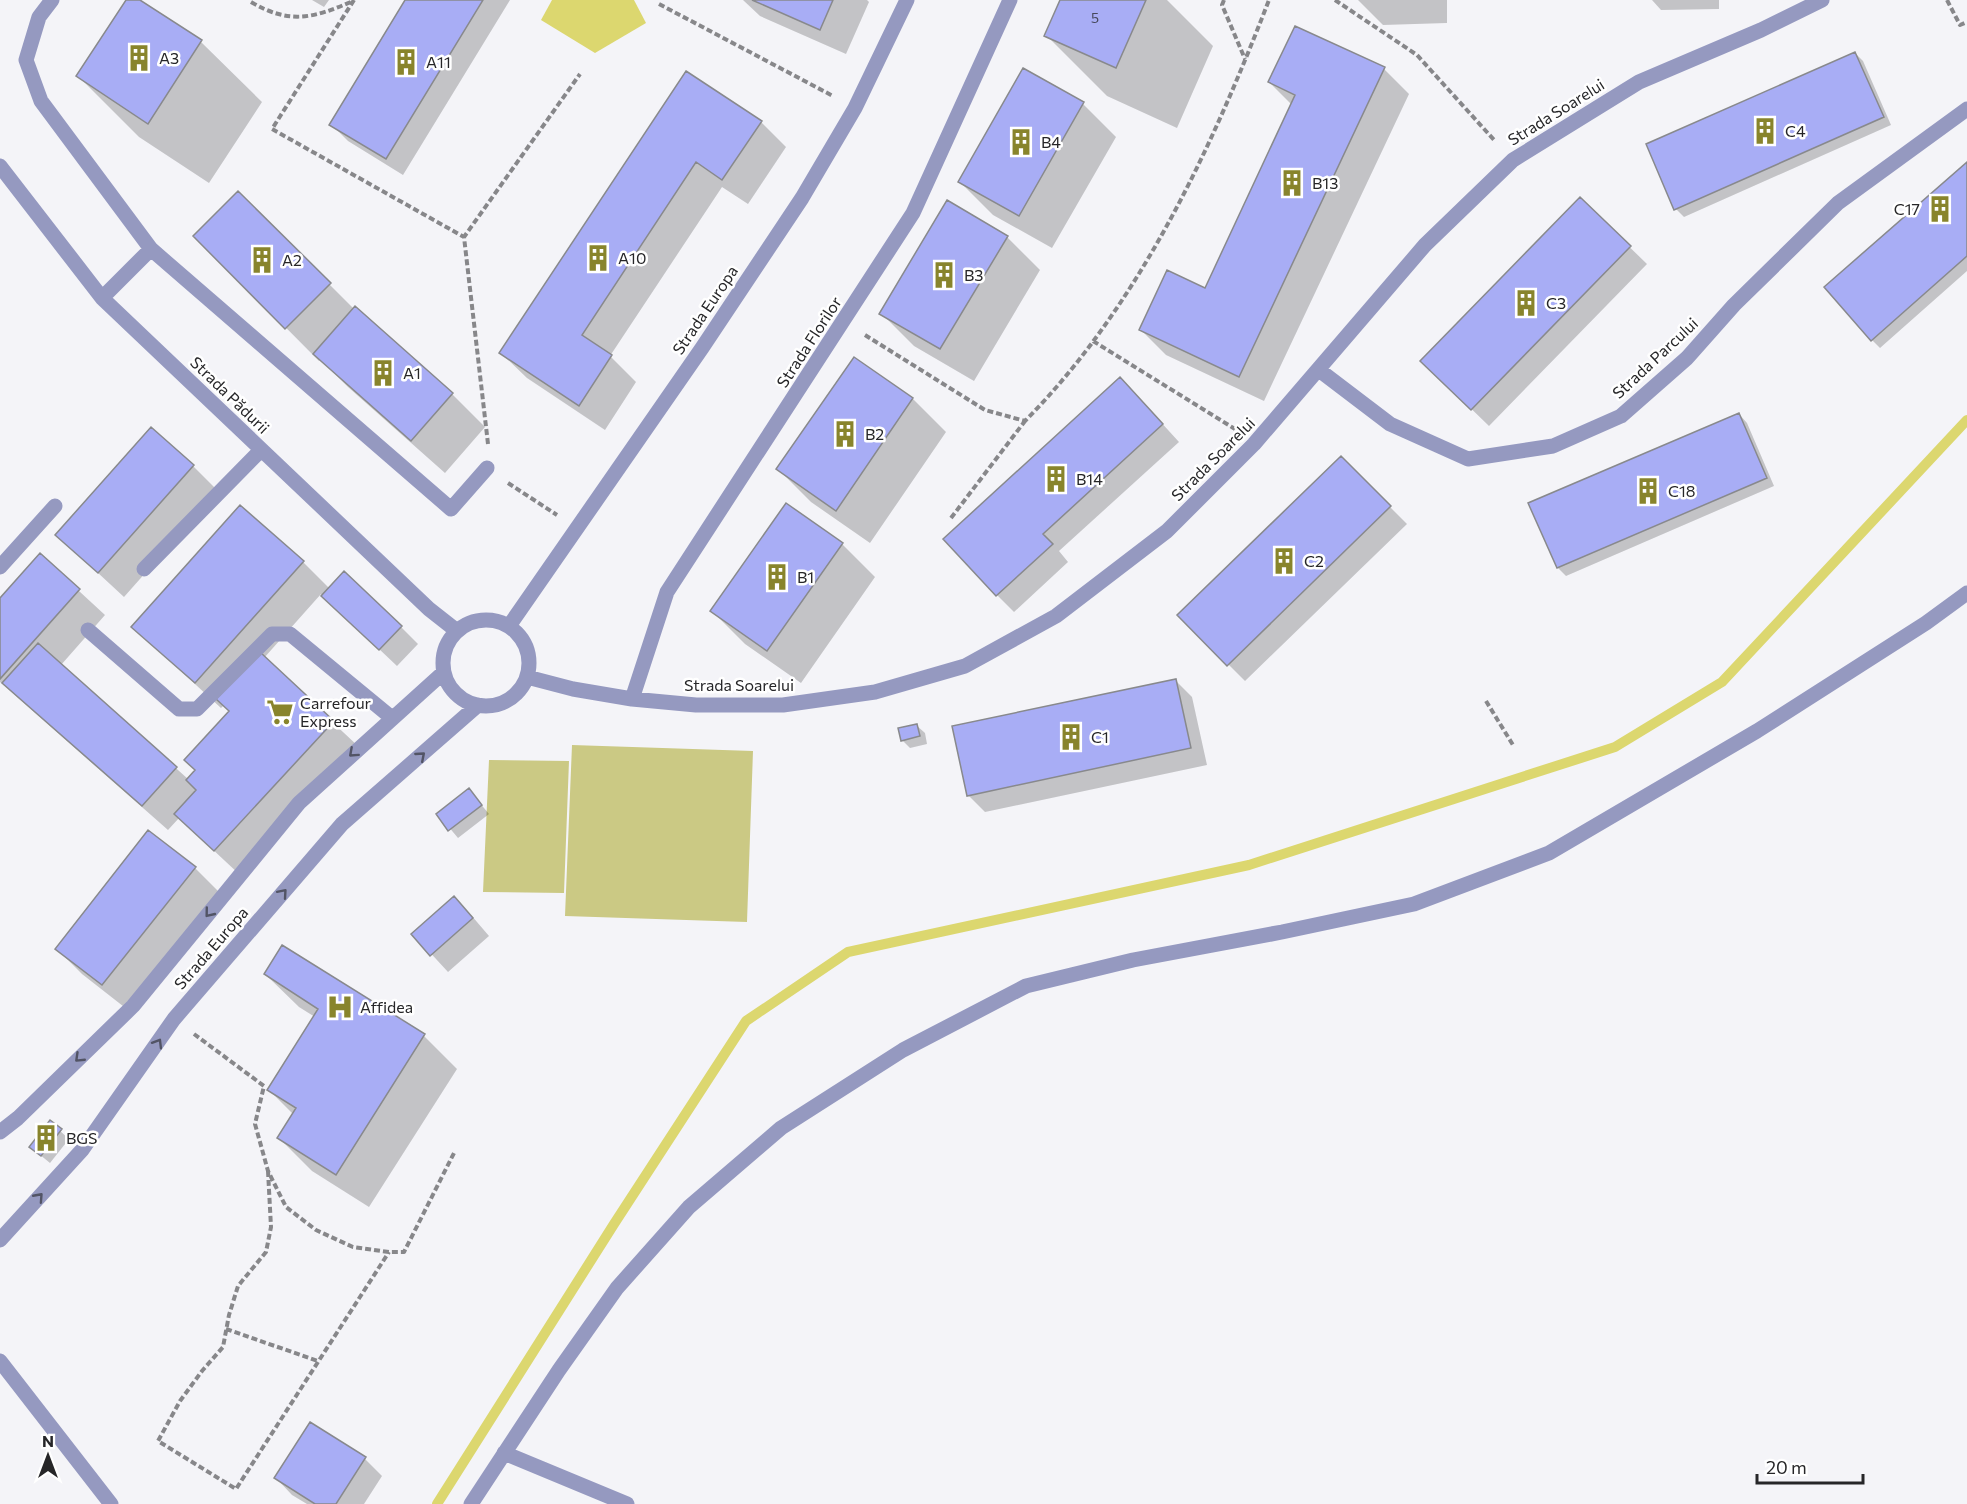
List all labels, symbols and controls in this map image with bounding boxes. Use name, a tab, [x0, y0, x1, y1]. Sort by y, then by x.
house number: 5	[1091, 9, 1099, 26]
building icon: A3	[124, 43, 154, 73]
building icon: A11	[391, 47, 421, 77]
place label: A3	[159, 48, 179, 67]
place label: A11	[426, 52, 451, 71]
street label: Strada Soarelui	[1504, 74, 1607, 149]
building icon: C4	[1750, 116, 1780, 146]
place label: C4	[1785, 121, 1806, 140]
building icon: B4	[1006, 127, 1036, 157]
place label: B4	[1041, 132, 1061, 151]
building icon: B13	[1277, 168, 1307, 198]
place label: B13	[1312, 173, 1338, 192]
building icon: C17	[1925, 194, 1955, 224]
place label: C17	[1894, 199, 1920, 218]
building icon: A10	[583, 243, 613, 273]
building icon: A2	[247, 245, 277, 275]
place label: A10	[618, 248, 646, 267]
place label: A2	[282, 250, 302, 269]
building icon: B3	[929, 260, 959, 290]
street label: Strada Europa	[668, 262, 741, 358]
place label: B3	[964, 265, 983, 284]
building icon: C3	[1511, 288, 1541, 318]
street label: Strada Florilor	[772, 292, 845, 391]
place label: C3	[1546, 293, 1566, 312]
street label: Strada Parcului	[1608, 313, 1701, 402]
street label: Strada Pădurii	[187, 352, 274, 437]
building icon: A1	[368, 358, 398, 388]
place label: A1	[403, 363, 421, 382]
street label: Strada Soarelui	[1167, 413, 1258, 504]
building icon: B2	[830, 419, 860, 449]
place label: B2	[865, 424, 884, 443]
building icon: B14	[1041, 464, 1071, 494]
place label: B14	[1076, 469, 1103, 488]
building icon: C18	[1633, 476, 1663, 506]
place label: C18	[1668, 481, 1696, 500]
building icon: C2	[1269, 546, 1299, 576]
place label: C2	[1304, 551, 1324, 570]
building icon: B1	[762, 562, 792, 592]
place label: B1	[797, 567, 814, 586]
street label: Strada Soarelui	[684, 675, 794, 694]
place label: Carrefour Express	[300, 693, 372, 730]
supermarket icon: Carrefour Express	[265, 697, 295, 727]
building icon: C1	[1056, 722, 1086, 752]
place label: C1	[1091, 727, 1109, 746]
one-way arrow	[350, 746, 360, 757]
one-way arrow	[414, 752, 425, 763]
one-way arrow	[275, 889, 286, 900]
street label: Strada Europa	[170, 903, 252, 993]
one-way arrow	[205, 906, 216, 917]
hospital icon: Affidea	[325, 992, 355, 1022]
place label: Affidea	[360, 997, 413, 1016]
one-way arrow	[151, 1038, 162, 1049]
one-way arrow	[76, 1051, 87, 1062]
building icon: BGS	[31, 1123, 61, 1153]
place label: BGS	[66, 1128, 97, 1147]
one-way arrow	[32, 1193, 43, 1204]
north arrow	[18, 1426, 78, 1486]
text: N	[42, 1431, 54, 1450]
scale bar	[1757, 1447, 1864, 1485]
text: 20 m	[1766, 1456, 1807, 1478]

